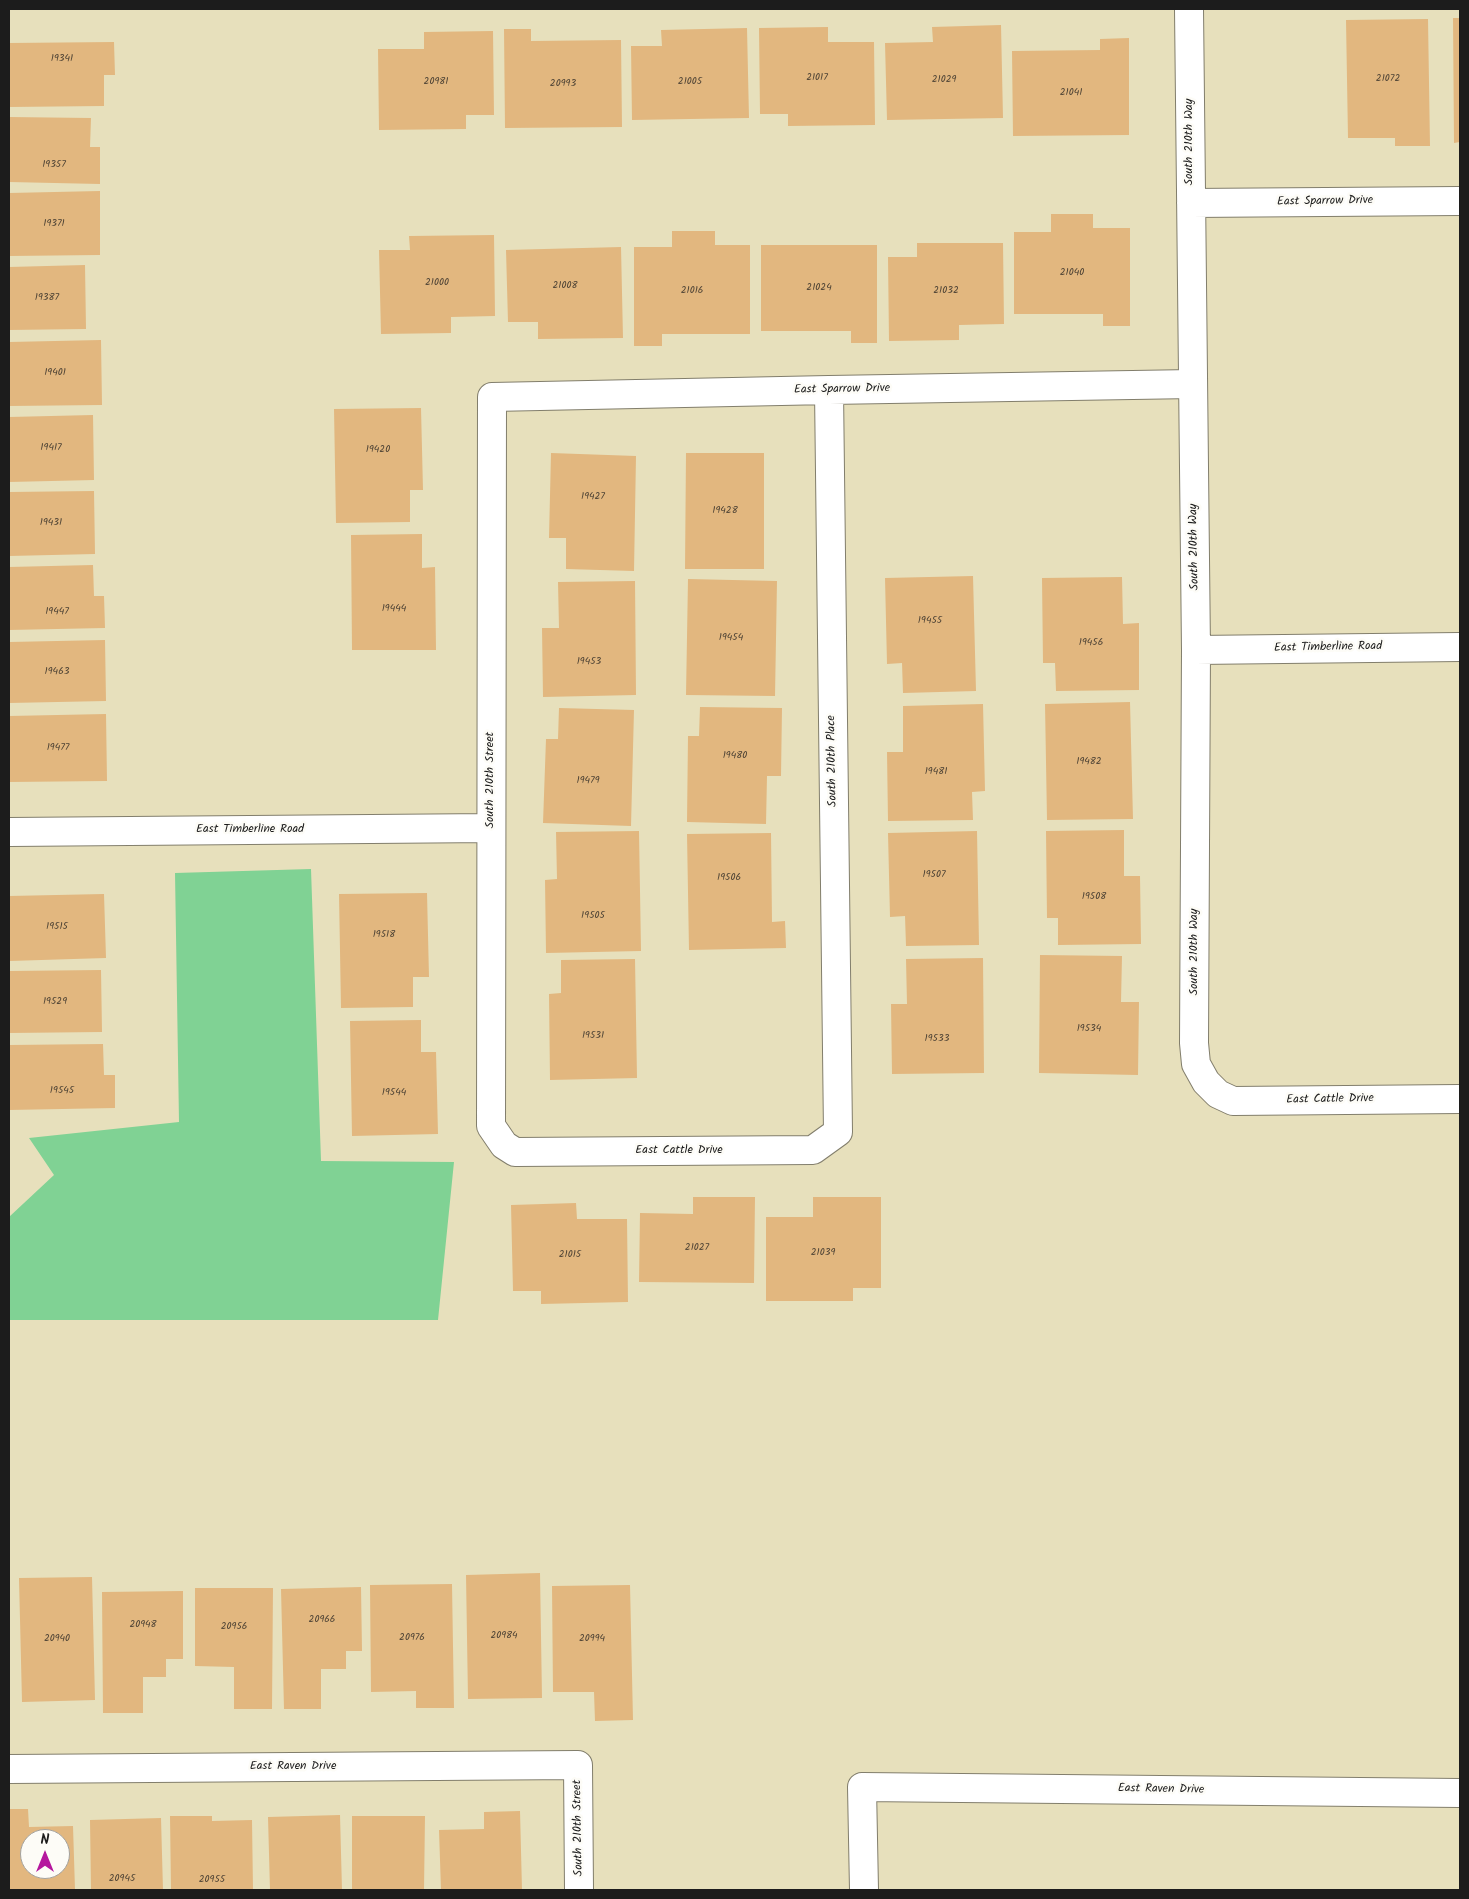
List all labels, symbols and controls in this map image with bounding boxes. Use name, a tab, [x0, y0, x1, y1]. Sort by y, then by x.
house number: 19341	[51, 53, 73, 65]
house number: 21017	[806, 72, 828, 84]
house number: 21072	[1376, 73, 1400, 85]
house number: 21029	[932, 74, 956, 86]
house number: 20981	[424, 76, 448, 88]
house number: 21005	[678, 76, 702, 88]
house number: 20993	[550, 78, 576, 90]
house number: 21041	[1060, 87, 1082, 99]
street label: South 210th Way	[1183, 99, 1197, 185]
house number: 19357	[42, 159, 66, 171]
street label: East Sparrow Drive	[1277, 194, 1373, 210]
house number: 19371	[43, 218, 65, 230]
house number: 21040	[1060, 267, 1084, 279]
house number: 21000	[425, 277, 449, 289]
house number: 21008	[553, 280, 577, 292]
house number: 21024	[806, 282, 832, 294]
house number: 21016	[681, 285, 703, 297]
house number: 21032	[933, 285, 959, 297]
house number: 19387	[35, 292, 59, 304]
house number: 19401	[44, 367, 66, 379]
street label: East Sparrow Drive	[794, 382, 890, 398]
house number: 19417	[40, 442, 62, 454]
house number: 19420	[366, 444, 390, 456]
house number: 19427	[581, 491, 605, 503]
street label: South 210th Way	[1187, 504, 1203, 590]
house number: 19428	[712, 505, 738, 517]
house number: 19431	[40, 517, 62, 529]
house number: 19444	[382, 603, 406, 615]
house number: 19447	[45, 606, 69, 618]
house number: 19455	[918, 615, 942, 627]
house number: 19454	[719, 632, 743, 644]
house number: 19456	[1079, 637, 1103, 649]
street label: East Timberline Road	[1274, 640, 1382, 656]
house number: 19453	[577, 656, 601, 668]
house number: 19463	[45, 666, 69, 678]
street label: South 210th Place	[825, 715, 841, 807]
street label: South 210th Street	[484, 732, 498, 828]
house number: 19477	[47, 742, 69, 754]
house number: 19480	[723, 750, 747, 762]
house number: 19482	[1076, 756, 1102, 768]
house number: 19481	[925, 766, 947, 778]
house number: 19479	[576, 775, 600, 787]
street label: East Timberline Road	[196, 823, 304, 837]
house number: 19507	[923, 869, 945, 881]
house number: 19506	[717, 872, 741, 884]
house number: 19508	[1082, 891, 1106, 903]
street label: South 210th Way	[1188, 909, 1202, 995]
house number: 19505	[581, 910, 605, 922]
house number: 19515	[46, 921, 68, 933]
house number: 19518	[373, 929, 395, 941]
house number: 19529	[43, 996, 67, 1008]
house number: 19534	[1077, 1023, 1101, 1035]
house number: 19531	[582, 1030, 604, 1042]
house number: 19533	[925, 1033, 949, 1045]
house number: 19545	[50, 1085, 74, 1097]
house number: 19544	[382, 1087, 406, 1099]
street label: East Cattle Drive	[1286, 1092, 1374, 1108]
street label: East Cattle Drive	[635, 1144, 723, 1158]
house number: 21027	[685, 1242, 709, 1254]
house number: 21039	[811, 1247, 835, 1259]
house number: 21015	[559, 1249, 581, 1261]
house number: 20966	[309, 1614, 335, 1626]
house number: 20948	[129, 1619, 157, 1631]
house number: 20956	[221, 1621, 247, 1633]
house number: 20984	[490, 1630, 518, 1642]
house number: 20976	[399, 1632, 425, 1644]
house number: 20940	[44, 1633, 70, 1645]
house number: 20994	[579, 1633, 605, 1645]
street label: East Raven Drive	[250, 1760, 336, 1774]
street label: South 210th Street	[571, 1780, 587, 1876]
street label: East Raven Drive	[1118, 1782, 1204, 1798]
north arrow	[20, 1829, 70, 1879]
text: N	[41, 1829, 49, 1851]
house number: 20945	[109, 1873, 135, 1885]
house number: 20955	[199, 1874, 225, 1886]

